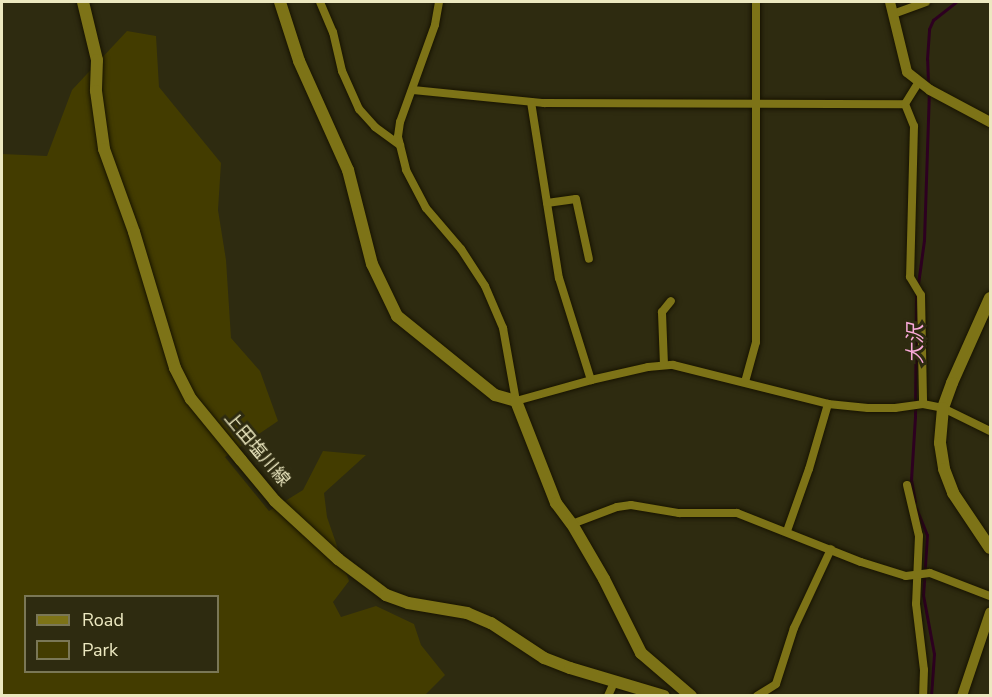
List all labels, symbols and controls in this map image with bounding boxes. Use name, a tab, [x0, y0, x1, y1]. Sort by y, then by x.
water label: 大沢	[903, 324, 927, 364]
street label: 上田塩川線	[220, 408, 294, 490]
legend	[24, 595, 219, 673]
text: Road	[82, 608, 124, 632]
text: Park	[82, 638, 118, 662]

